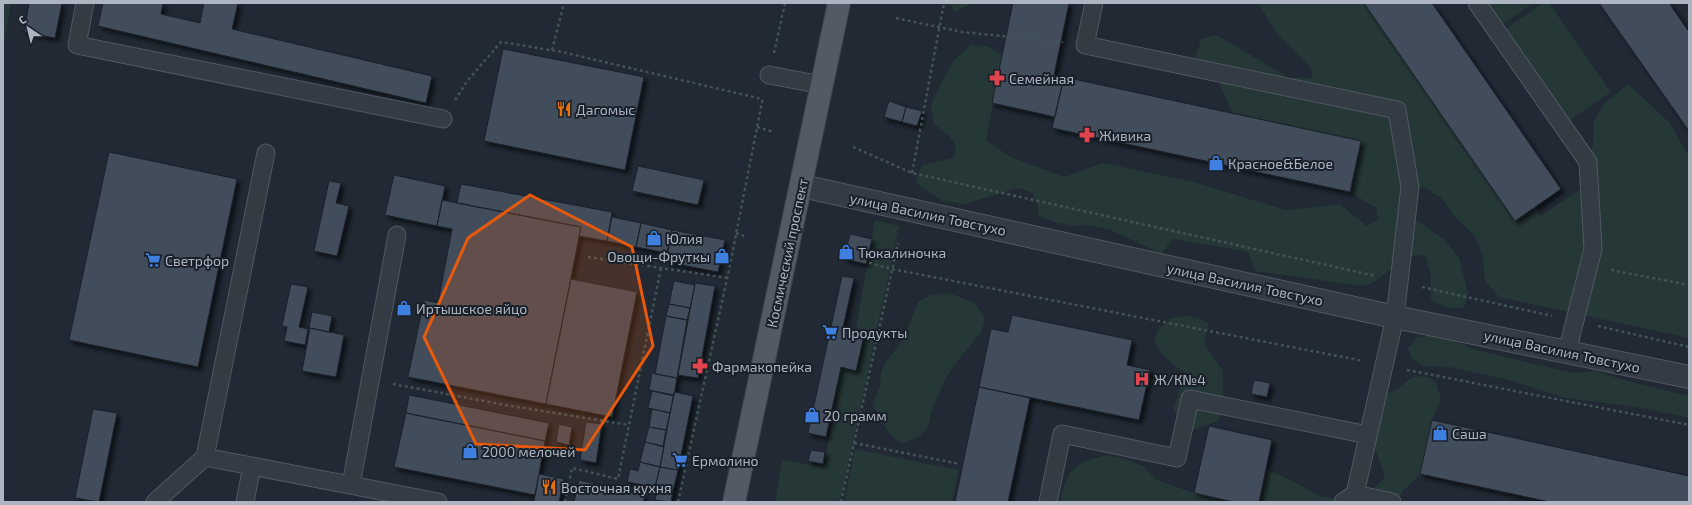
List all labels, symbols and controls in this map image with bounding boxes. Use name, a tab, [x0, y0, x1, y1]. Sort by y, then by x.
north arrow	[8, 8, 48, 48]
text: С	[16, 12, 29, 27]
pharmacy icon: Семейная	[988, 69, 1006, 87]
place label: Семейная	[1009, 70, 1074, 87]
restaurant icon: Дагомыс	[555, 100, 573, 118]
place label: Дагомыс	[576, 101, 635, 118]
pharmacy icon: Живика	[1078, 126, 1096, 144]
place label: Живика	[1099, 127, 1151, 144]
shop icon: Красное&Белое	[1207, 154, 1225, 172]
place label: Красное&Белое	[1228, 155, 1333, 172]
street label: Космический проспект	[763, 177, 811, 329]
street label: улица Василия Товстухо	[848, 189, 1008, 239]
shop icon: Юлия	[645, 229, 663, 247]
place label: Юлия	[666, 230, 703, 247]
shop icon: Тюкалиночка	[837, 243, 855, 261]
place label: Тюкалиночка	[858, 244, 946, 261]
shop icon: Овощи-Фруткы	[713, 247, 731, 265]
place label: Овощи-Фруткы	[607, 248, 710, 265]
supermarket icon: Светрфор	[144, 251, 162, 269]
place label: Светрфор	[165, 252, 229, 269]
street label: улица Василия Товстухо	[1165, 259, 1325, 309]
shop icon: Иртышское яйцо	[395, 299, 413, 317]
place label: Иртышское яйцо	[416, 300, 527, 317]
supermarket icon: Продукты	[821, 323, 839, 341]
place label: Продукты	[842, 324, 907, 341]
street label: улица Василия Товстухо	[1482, 326, 1642, 376]
pharmacy icon: Фармакопейка	[691, 357, 709, 375]
place label: Фармакопейка	[712, 358, 812, 375]
hospital icon: Ж/К№4	[1133, 370, 1151, 388]
place label: Ж/К№4	[1154, 371, 1206, 388]
shop icon: 20 грамм	[803, 406, 821, 424]
place label: 20 грамм	[824, 407, 887, 424]
shop icon: Саша	[1431, 424, 1449, 442]
place label: Саша	[1452, 425, 1487, 442]
shop icon: 2000 мелочей	[461, 442, 479, 460]
place label: 2000 мелочей	[482, 443, 575, 460]
supermarket icon: Ермолино	[671, 451, 689, 469]
place label: Ермолино	[692, 452, 759, 469]
restaurant icon: Восточная кухня	[540, 478, 558, 496]
place label: Восточная кухня	[561, 479, 672, 496]

